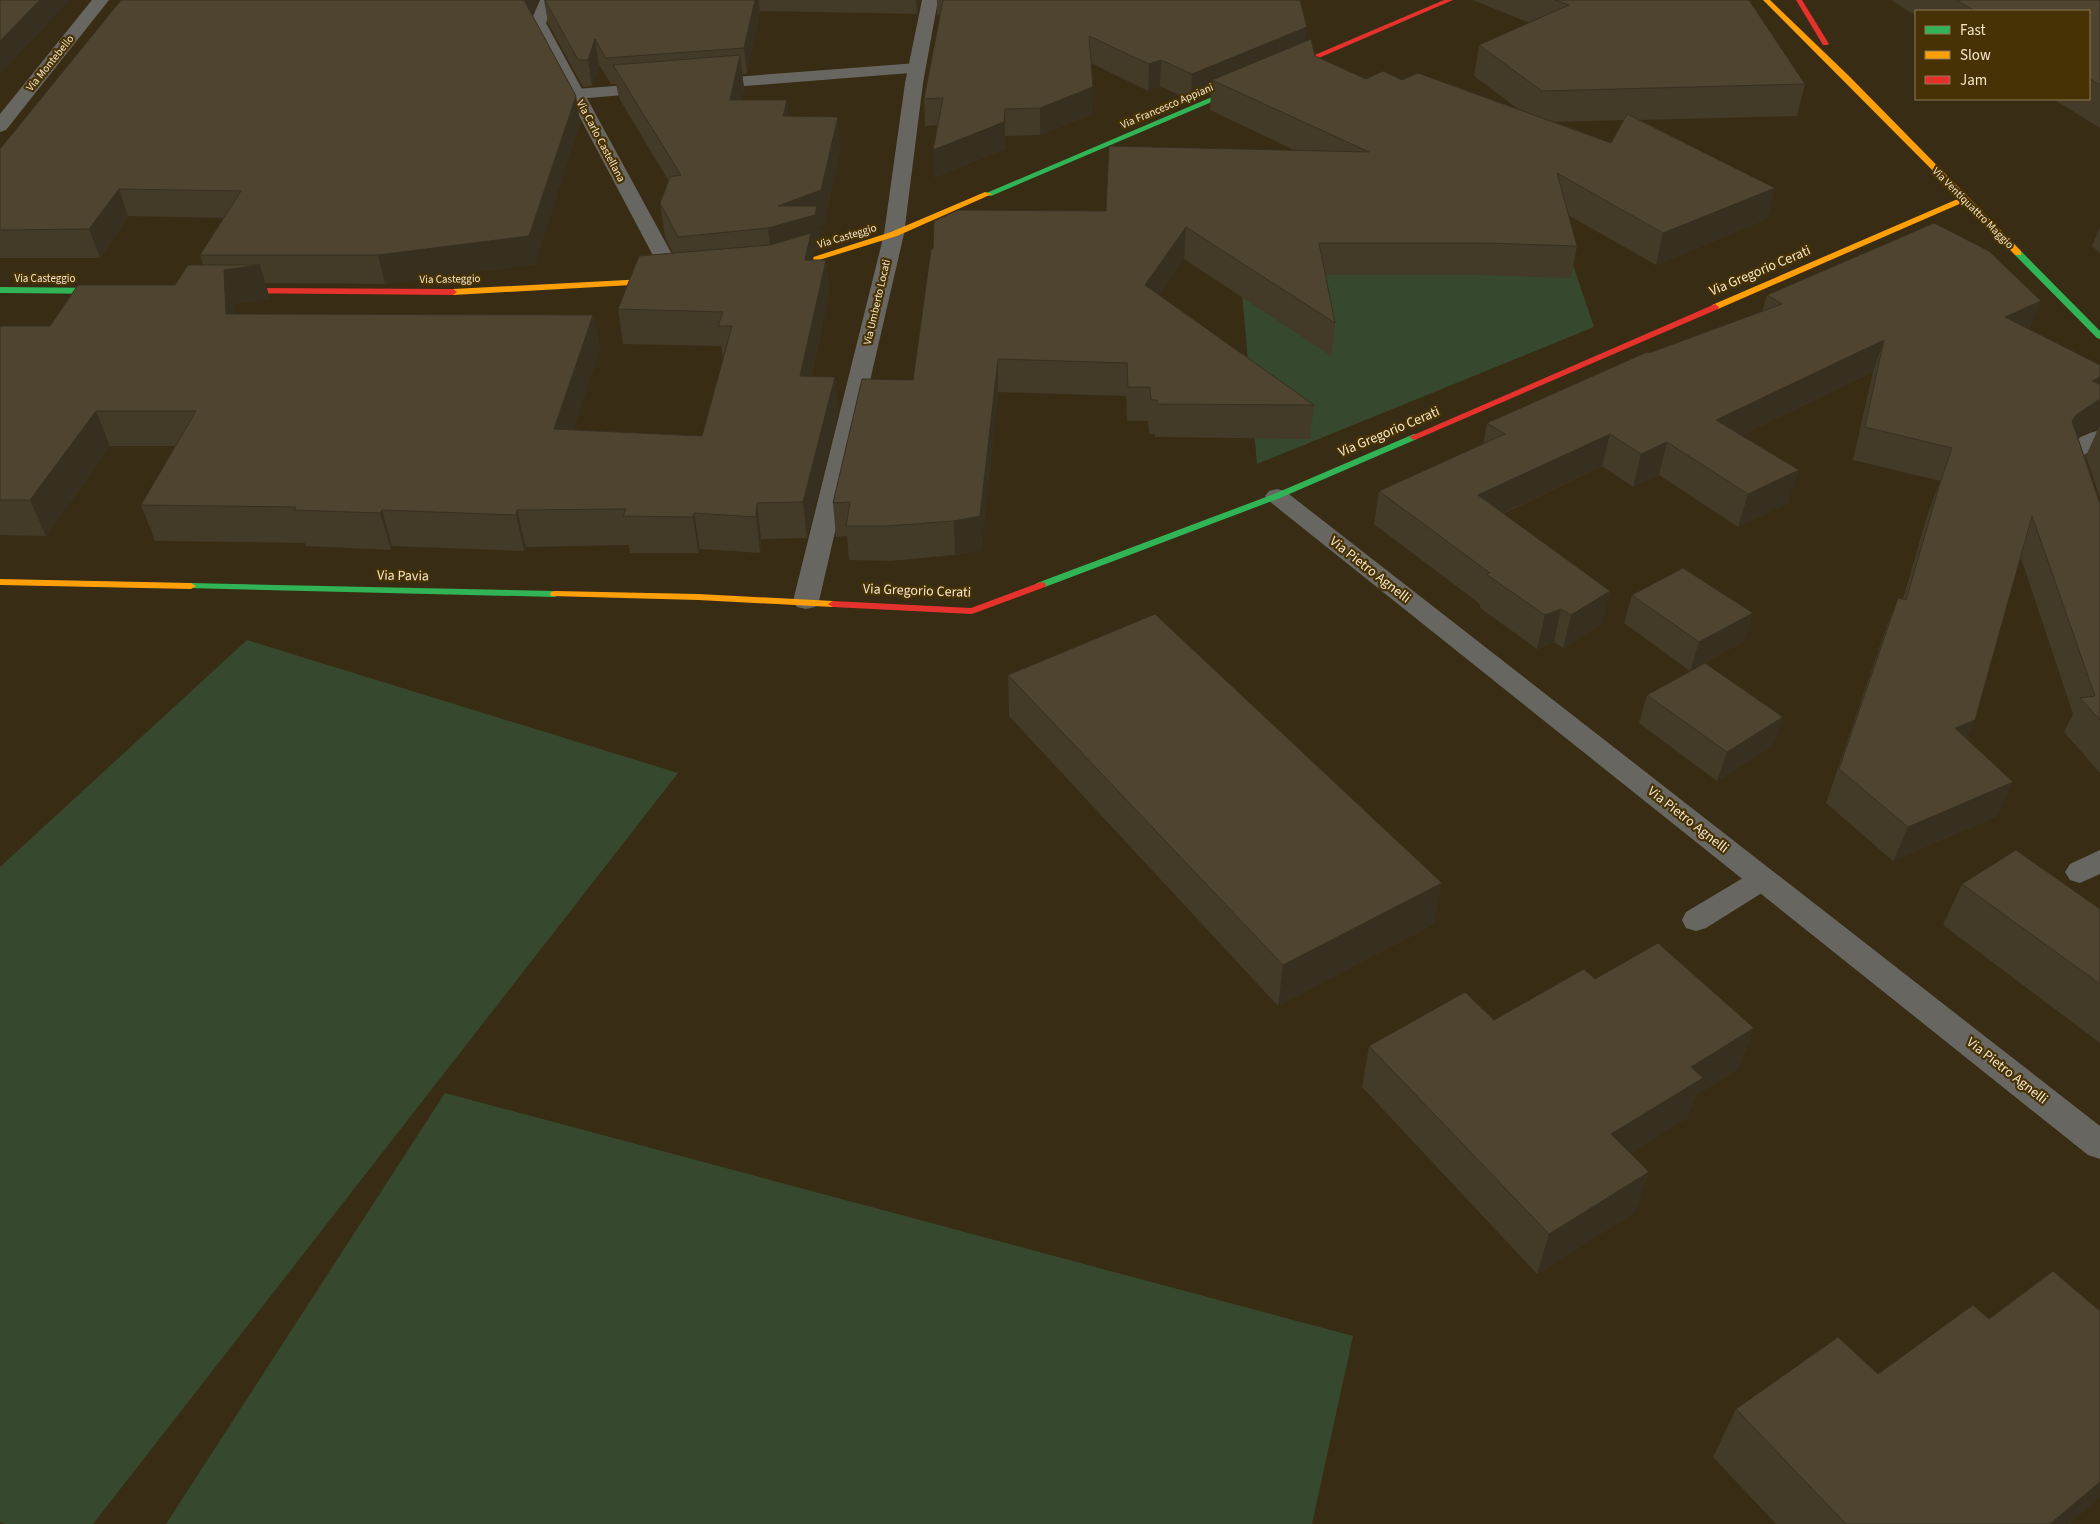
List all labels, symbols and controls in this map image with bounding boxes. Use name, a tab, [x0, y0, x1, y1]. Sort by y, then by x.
legend	[1915, 10, 2090, 100]
text: Fast	[1960, 20, 1986, 41]
street label: Via Montebello	[23, 32, 77, 94]
text: Slow	[1960, 45, 1991, 66]
text: Jam	[1960, 70, 1987, 91]
street label: Via Francesco Appiani	[1118, 80, 1216, 132]
street label: Via Carlo Castellana	[573, 97, 629, 185]
street label: Via Ventiquattro Maggio	[1929, 164, 2017, 252]
street label: Via Casteggio	[816, 220, 878, 252]
street label: Via Gregorio Cerati	[1706, 241, 1814, 301]
street label: Via Umberto Locati	[860, 258, 894, 346]
street label: Via Casteggio	[15, 271, 76, 286]
street label: Via Casteggio	[419, 271, 481, 287]
street label: Via Gregorio Cerati	[1335, 402, 1443, 462]
street label: Via Pietro Agnelli	[1325, 532, 1415, 608]
street label: Via Pavia	[377, 566, 429, 586]
street label: Via Gregorio Cerati	[863, 579, 971, 603]
street label: Via Pietro Agnelli	[1643, 782, 1733, 858]
street label: Via Pietro Agnelli	[1962, 1033, 2052, 1109]

